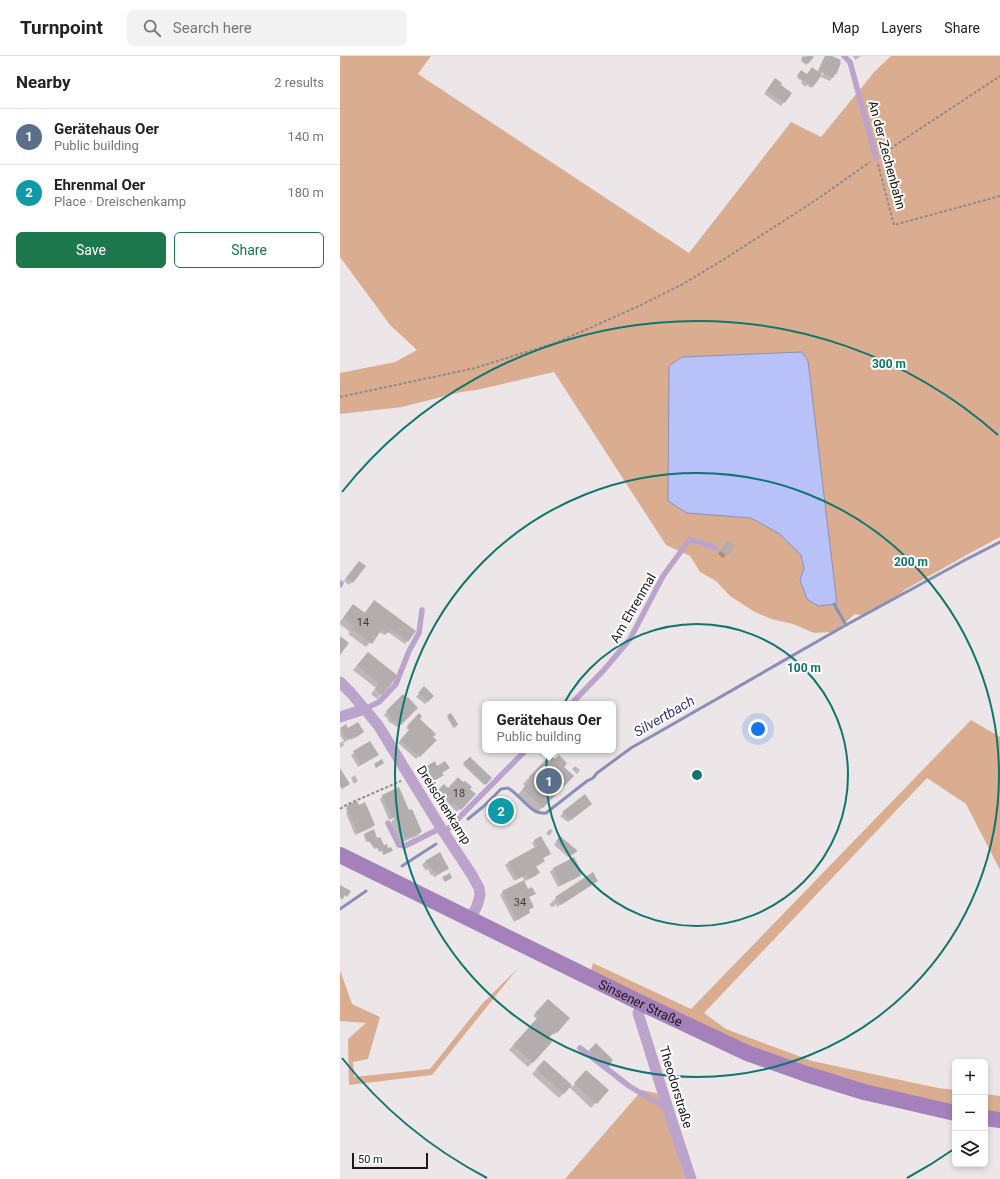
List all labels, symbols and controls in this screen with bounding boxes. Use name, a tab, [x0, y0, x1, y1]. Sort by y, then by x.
search box	[127, 10, 407, 46]
text: Turnpoint	[20, 16, 103, 39]
icon: search	[141, 17, 163, 39]
text: Search here	[173, 19, 252, 37]
text: Map	[832, 20, 859, 36]
text: Layers	[881, 20, 922, 36]
text: Share	[944, 20, 980, 36]
text: Nearby	[16, 72, 71, 92]
text: 2 results	[274, 75, 324, 90]
street label: An der Zechenbahn	[865, 99, 909, 211]
text: Gerätehaus Oer	[54, 120, 159, 138]
text: 1	[25, 129, 33, 144]
text: 140 m	[287, 129, 324, 144]
text: Public building	[54, 138, 139, 153]
text: Ehrenmal Oer	[54, 176, 145, 194]
text: 2	[25, 185, 33, 200]
text: 180 m	[287, 185, 324, 200]
text: Place · Dreischenkamp	[54, 194, 186, 209]
button: Save	[16, 232, 166, 268]
button: Share	[174, 232, 324, 268]
text: 300 m	[872, 357, 906, 371]
text: 200 m	[894, 555, 928, 569]
street label: Am Ehrenmal	[607, 571, 659, 645]
house number: 14	[357, 616, 369, 629]
text: 100 m	[787, 661, 821, 675]
water label: Silvertbach	[631, 692, 697, 740]
popup	[482, 701, 616, 753]
text: Gerätehaus Oer	[497, 711, 601, 729]
your location	[748, 719, 768, 739]
text: Public building	[497, 729, 581, 744]
street label: Dreischenkamp	[414, 763, 474, 847]
pin: 1	[536, 766, 562, 796]
centre of rings	[690, 768, 704, 782]
house number: 18	[453, 787, 465, 800]
pin: 2	[488, 796, 514, 826]
house number: 34	[514, 896, 526, 909]
street label: Sinsener Straße	[596, 976, 685, 1029]
street label: Theodorstraße	[656, 1044, 696, 1130]
map controls	[952, 1059, 988, 1167]
button: +	[952, 1059, 988, 1095]
button: −	[952, 1095, 988, 1131]
button: layers	[952, 1131, 988, 1167]
scale bar	[352, 1151, 428, 1170]
text: 50 m	[358, 1153, 383, 1166]

